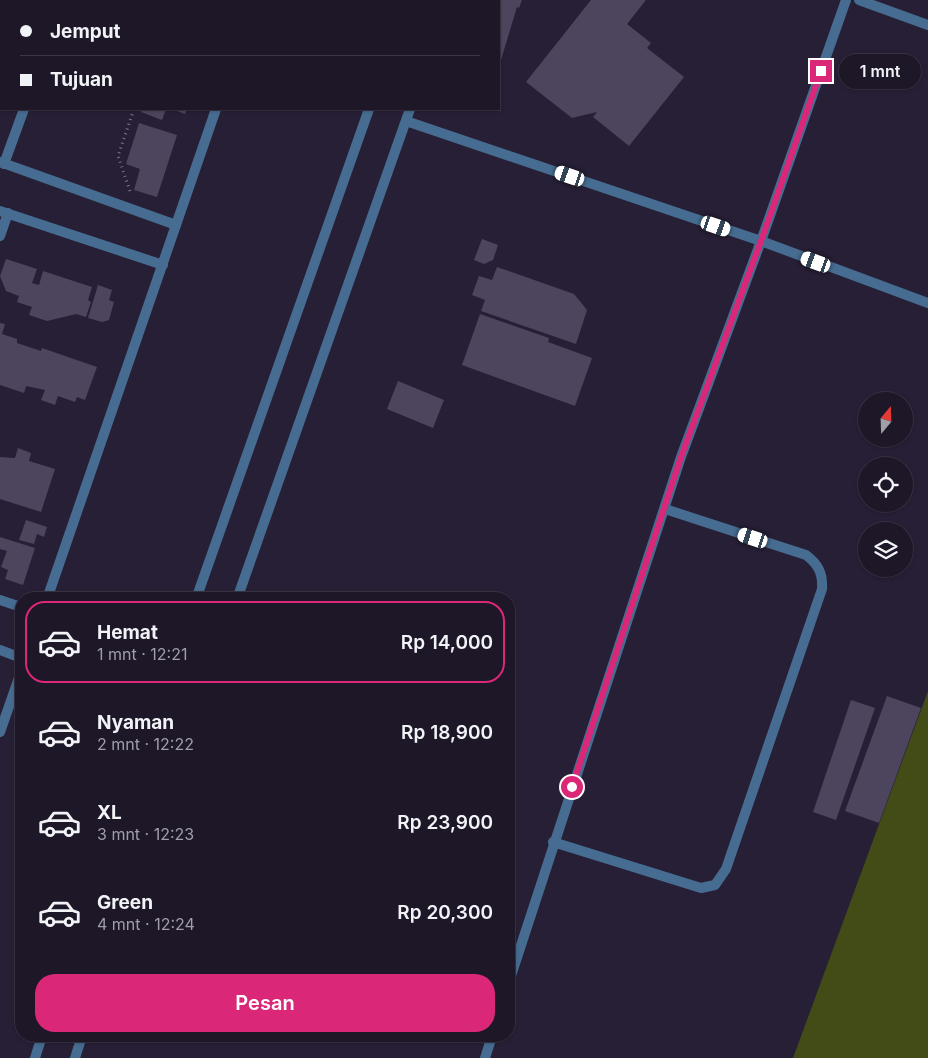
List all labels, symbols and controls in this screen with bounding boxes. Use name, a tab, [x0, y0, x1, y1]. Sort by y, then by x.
text: Jemput	[50, 20, 121, 43]
callout: 1 mnt	[838, 54, 921, 88]
route end	[810, 60, 832, 82]
text: 1 mnt	[860, 61, 900, 81]
text: Tujuan	[50, 68, 113, 91]
car	[553, 164, 586, 188]
car	[699, 214, 732, 238]
car	[799, 250, 832, 274]
north arrow	[858, 392, 912, 448]
map controls	[858, 392, 913, 577]
button: locate	[858, 457, 913, 512]
button: layers	[858, 522, 913, 577]
car	[736, 526, 769, 550]
icon: car	[37, 620, 82, 665]
text: Hemat	[97, 621, 158, 644]
text: Rp 14,000	[401, 631, 493, 654]
text: 1 mnt · 12:21	[97, 644, 187, 664]
icon: car	[37, 710, 82, 755]
text: Nyaman	[97, 711, 174, 734]
text: Rp 18,900	[401, 721, 493, 744]
text: 2 mnt · 12:22	[97, 734, 194, 754]
route start	[561, 776, 583, 798]
icon: car	[37, 800, 82, 845]
text: XL	[97, 801, 122, 824]
text: Rp 23,900	[397, 811, 493, 834]
text: 3 mnt · 12:23	[97, 824, 194, 844]
icon: car	[37, 890, 82, 935]
text: Green	[97, 891, 153, 914]
text: Rp 20,300	[397, 901, 493, 924]
text: 4 mnt · 12:24	[97, 914, 195, 934]
button: Pesan	[35, 974, 495, 1032]

